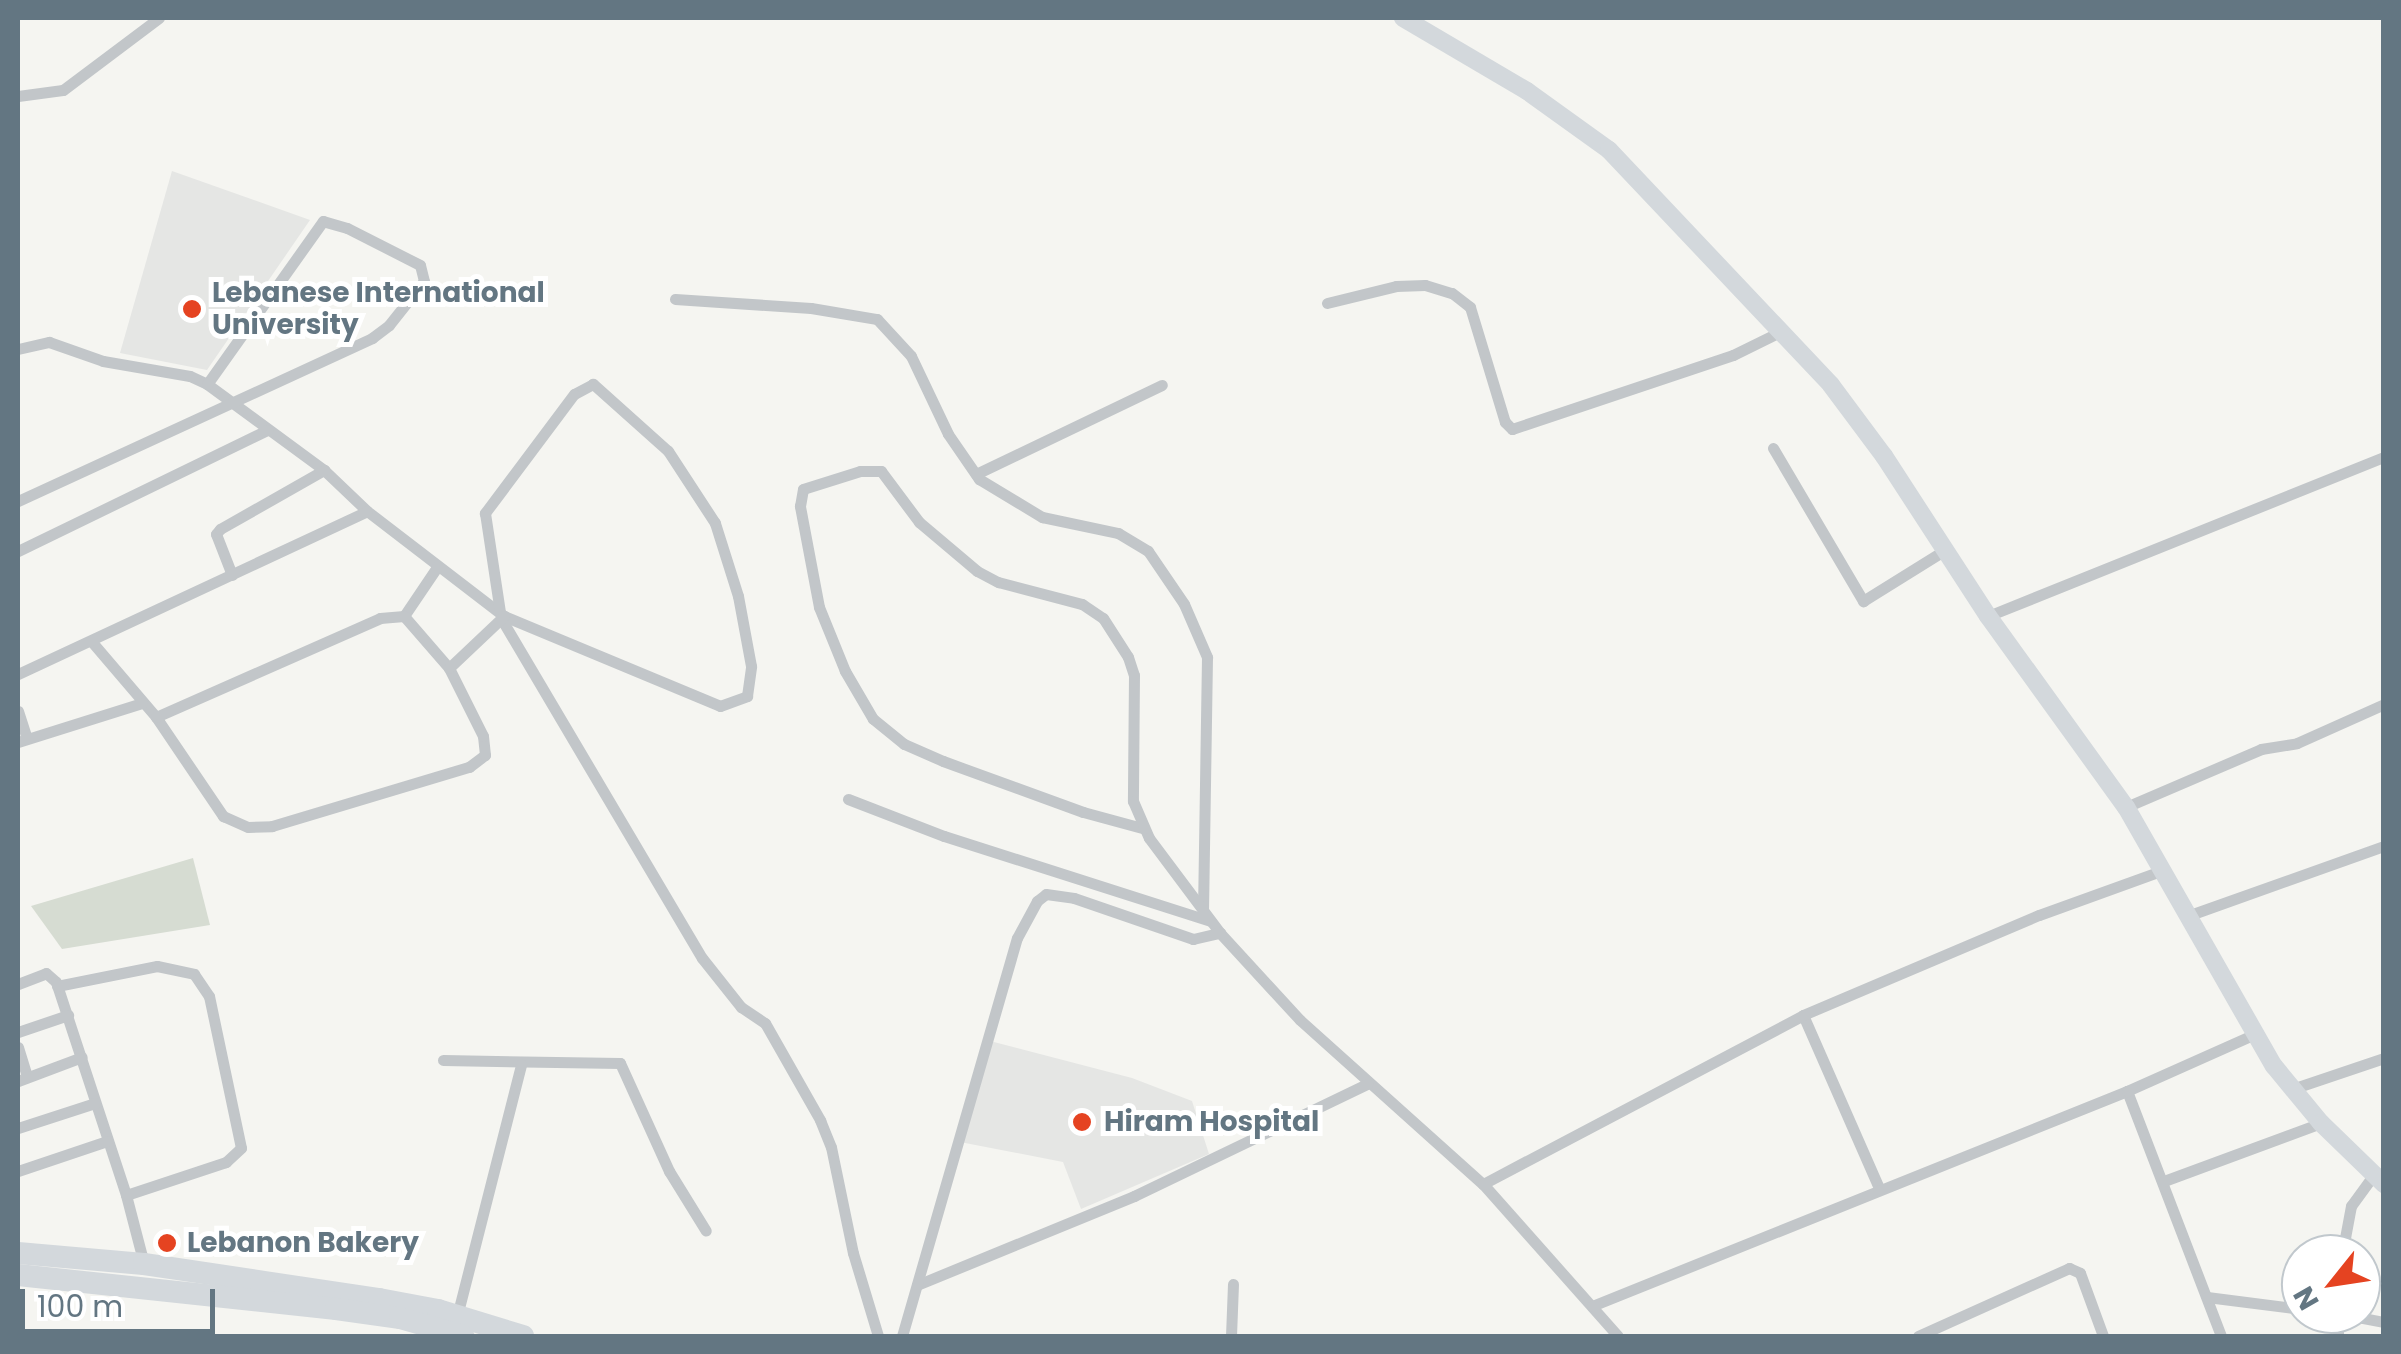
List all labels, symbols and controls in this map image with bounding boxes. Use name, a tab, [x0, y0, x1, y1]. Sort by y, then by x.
place label: Lebanese International University	[212, 276, 545, 342]
marker: Lebanese International University	[181, 298, 203, 320]
place label: Hiram Hospital	[1104, 1105, 1319, 1139]
marker: Hiram Hospital	[1069, 1109, 1095, 1135]
place label: Lebanon Bakery	[187, 1226, 419, 1260]
marker: Lebanon Bakery	[156, 1232, 178, 1254]
north arrow	[2281, 1234, 2381, 1334]
scale bar	[25, 1269, 220, 1331]
text: N	[2284, 1279, 2328, 1317]
text: 100 m	[37, 1285, 123, 1328]

